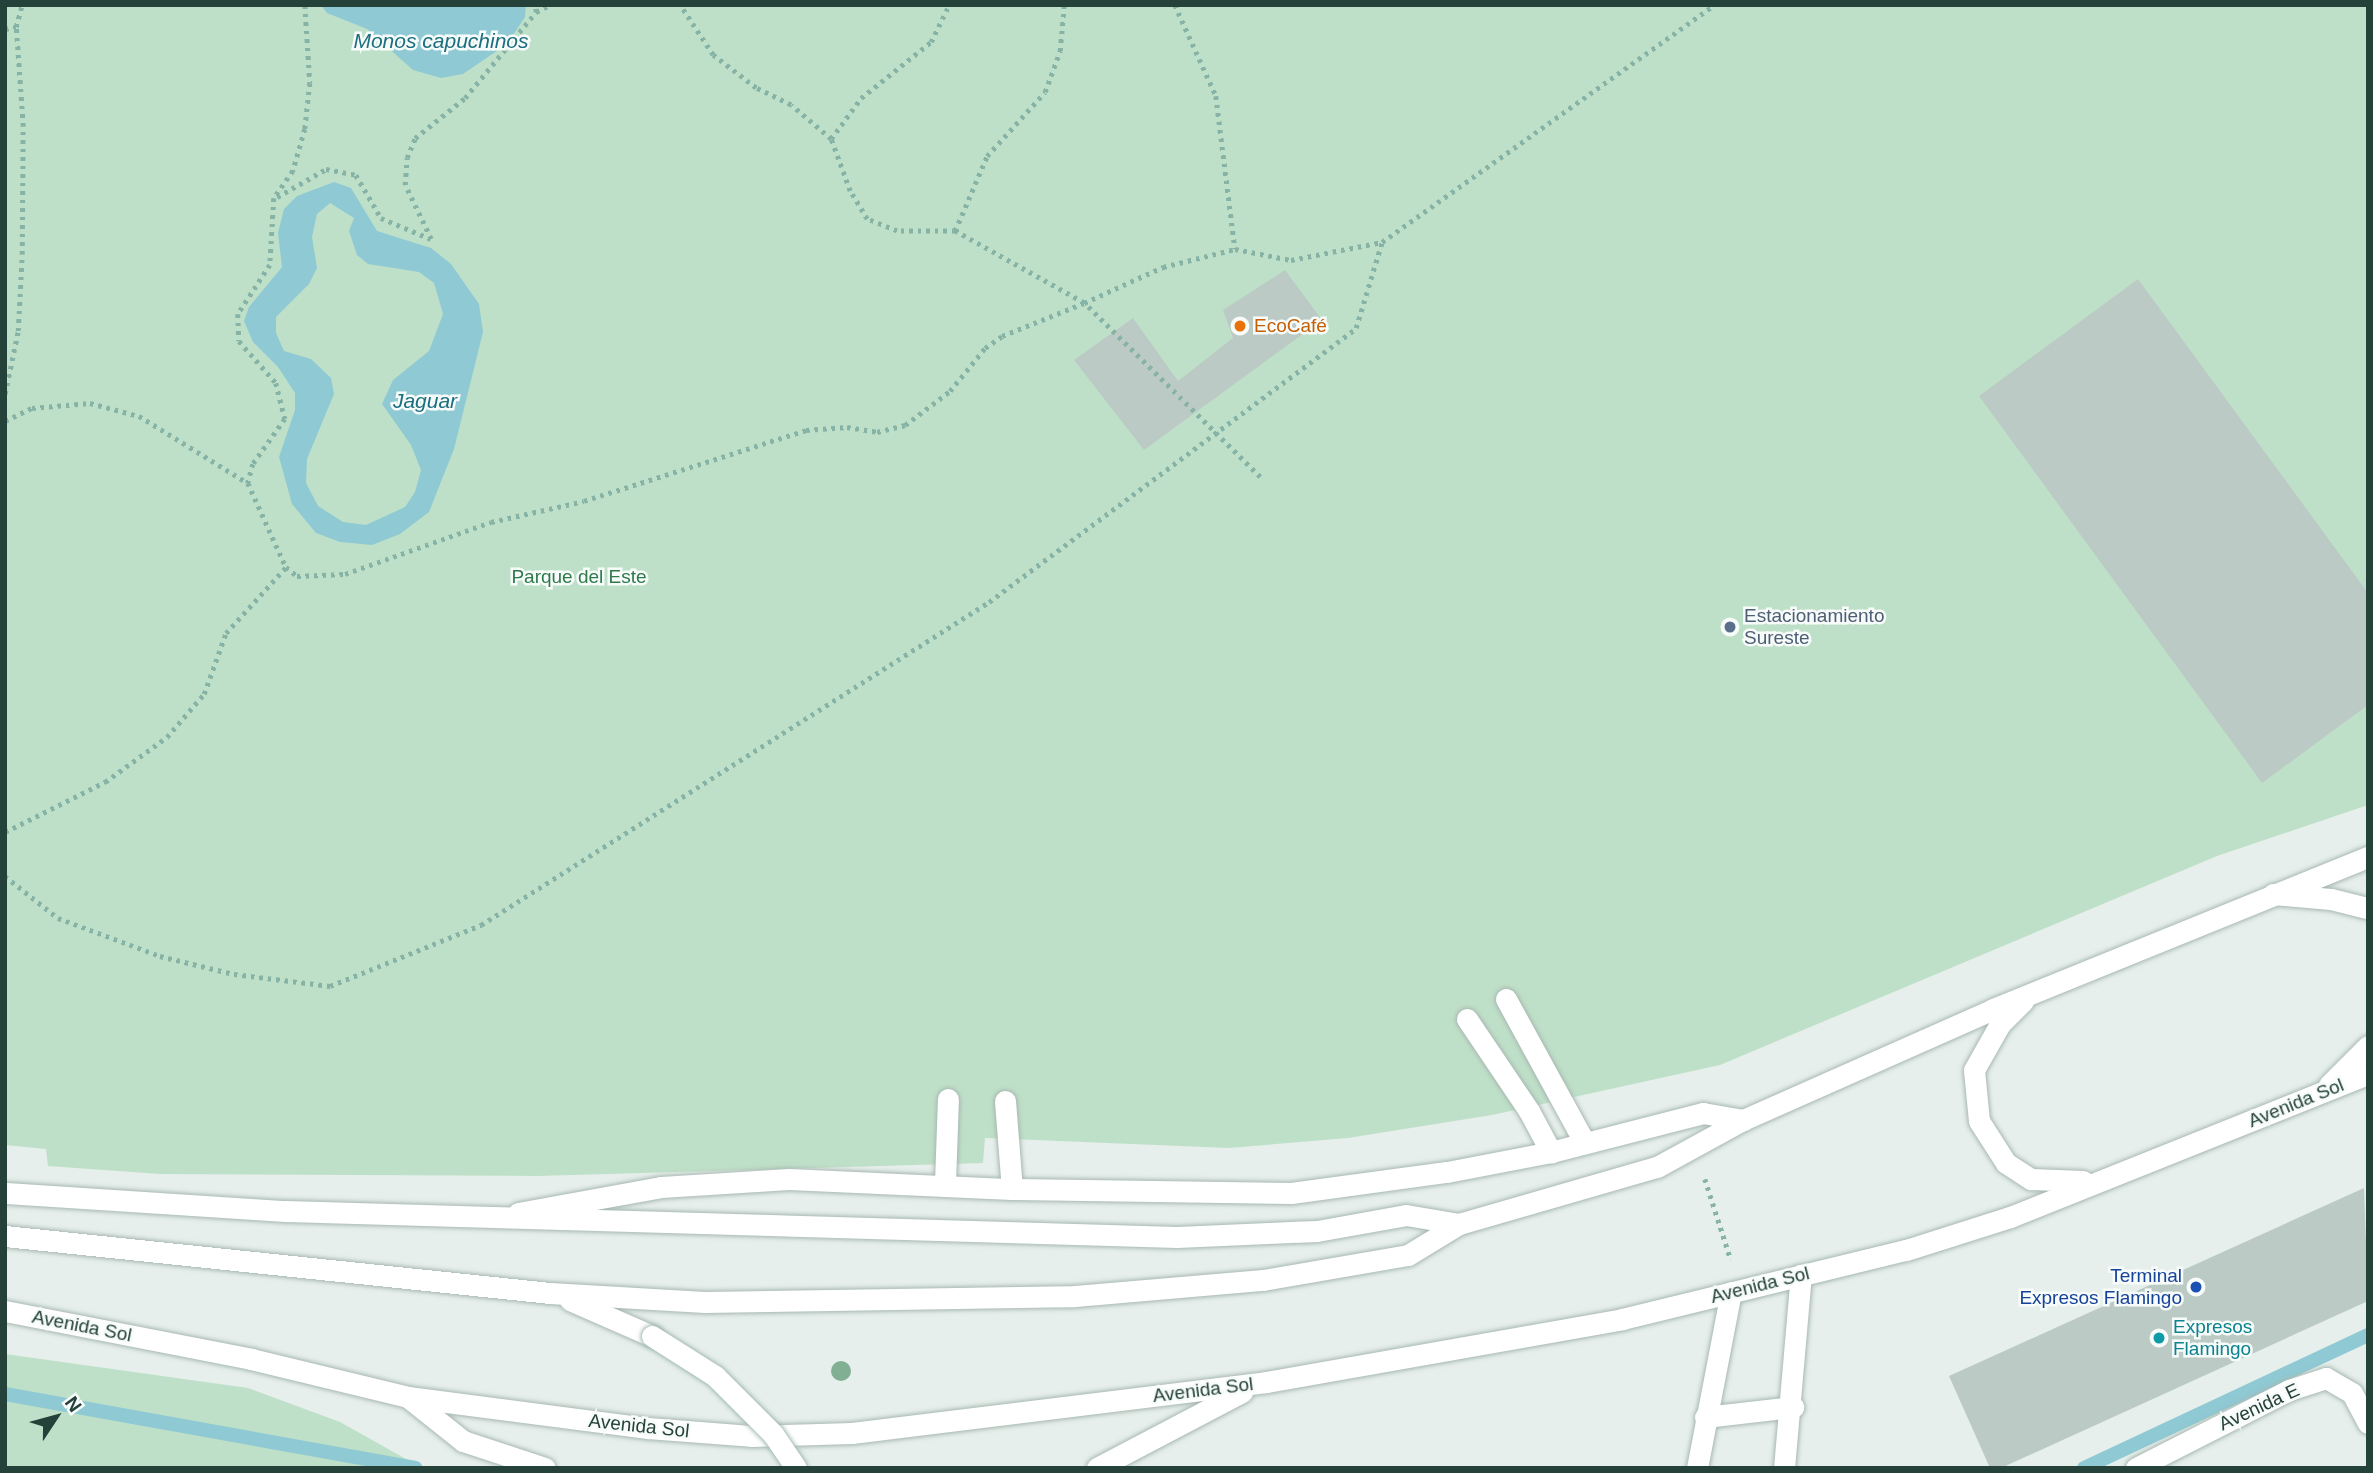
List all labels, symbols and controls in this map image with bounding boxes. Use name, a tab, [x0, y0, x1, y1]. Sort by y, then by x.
water label: Monos capuchinos	[353, 28, 529, 54]
place label: EcoCafé	[1254, 315, 1327, 337]
marker: EcoCafé	[1232, 318, 1248, 334]
water label: Jaguar	[393, 388, 457, 414]
park label: Parque del Este	[511, 566, 647, 588]
place label: Estacionamiento Sureste	[1744, 605, 1884, 649]
marker: Estacionamiento Sureste	[1722, 619, 1738, 635]
street label: Avenida Sol	[2245, 1074, 2347, 1132]
street label: Avenida Sol	[1708, 1262, 1812, 1308]
place label: Terminal Expresos Flamingo	[2019, 1265, 2182, 1309]
marker: Terminal Expresos Flamingo	[2188, 1279, 2204, 1295]
street label: Avenida Sol	[30, 1305, 134, 1347]
place label: Expresos Flamingo	[2173, 1316, 2252, 1360]
marker: Expresos Flamingo	[2151, 1330, 2167, 1346]
street label: Avenida Sol	[1151, 1373, 1255, 1407]
street label: Avenida E	[2215, 1378, 2303, 1436]
north arrow	[21, 1382, 91, 1452]
text: N	[61, 1393, 86, 1416]
street label: Avenida Sol	[588, 1409, 690, 1443]

